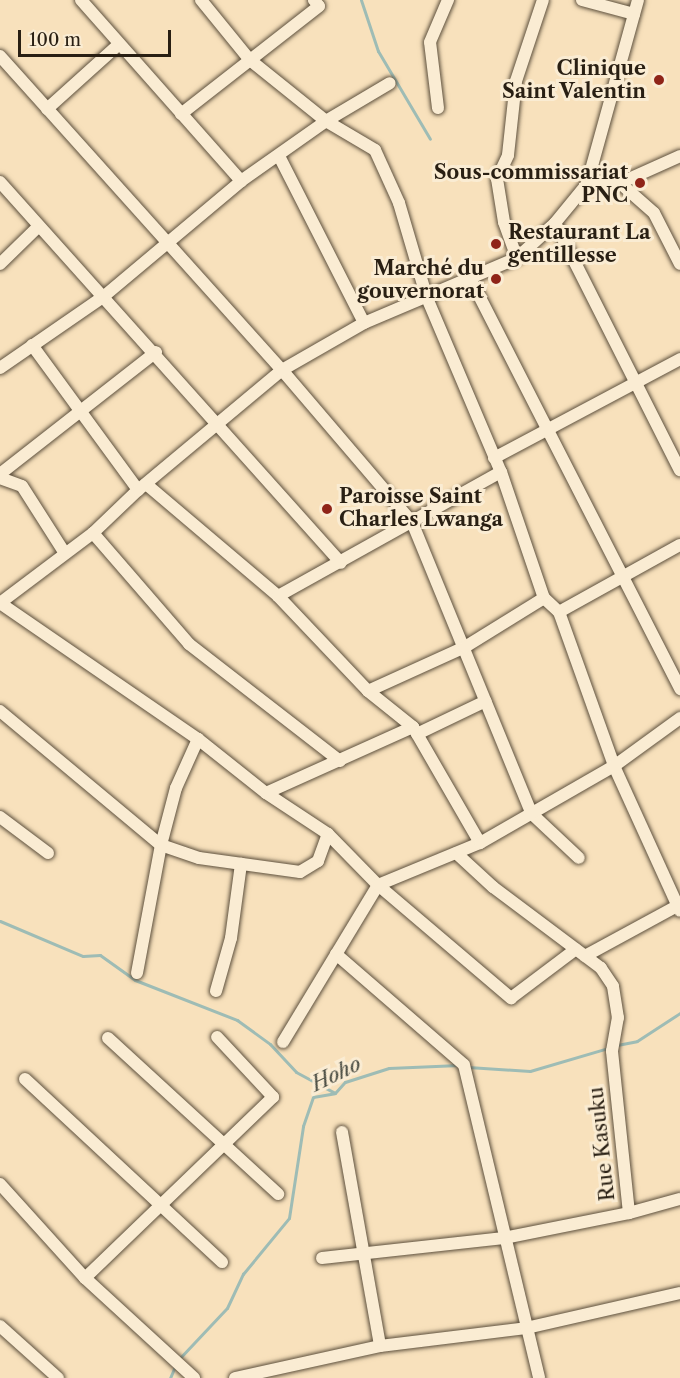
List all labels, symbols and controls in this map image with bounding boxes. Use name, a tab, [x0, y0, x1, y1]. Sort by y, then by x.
scale bar	[21, 18, 174, 56]
text: 100 m	[29, 29, 81, 51]
place label: Clinique Saint Valentin	[501, 56, 646, 103]
marker: Clinique Saint Valentin	[650, 71, 668, 89]
place label: Sous-commissariat PNC	[434, 160, 628, 207]
marker: Sous-commissariat PNC	[633, 176, 647, 190]
place label: Restaurant La gentillesse	[508, 220, 651, 267]
marker: Restaurant La gentillesse	[489, 237, 503, 251]
place label: Marché du gouvernorat	[358, 256, 484, 303]
marker: Marché du gouvernorat	[489, 272, 503, 286]
place label: Paroisse Saint Charles Lwanga	[339, 485, 503, 532]
marker: Paroisse Saint Charles Lwanga	[320, 502, 334, 516]
water label: Hoho	[307, 1051, 365, 1097]
street label: Rue Kasuku	[584, 1086, 620, 1202]

